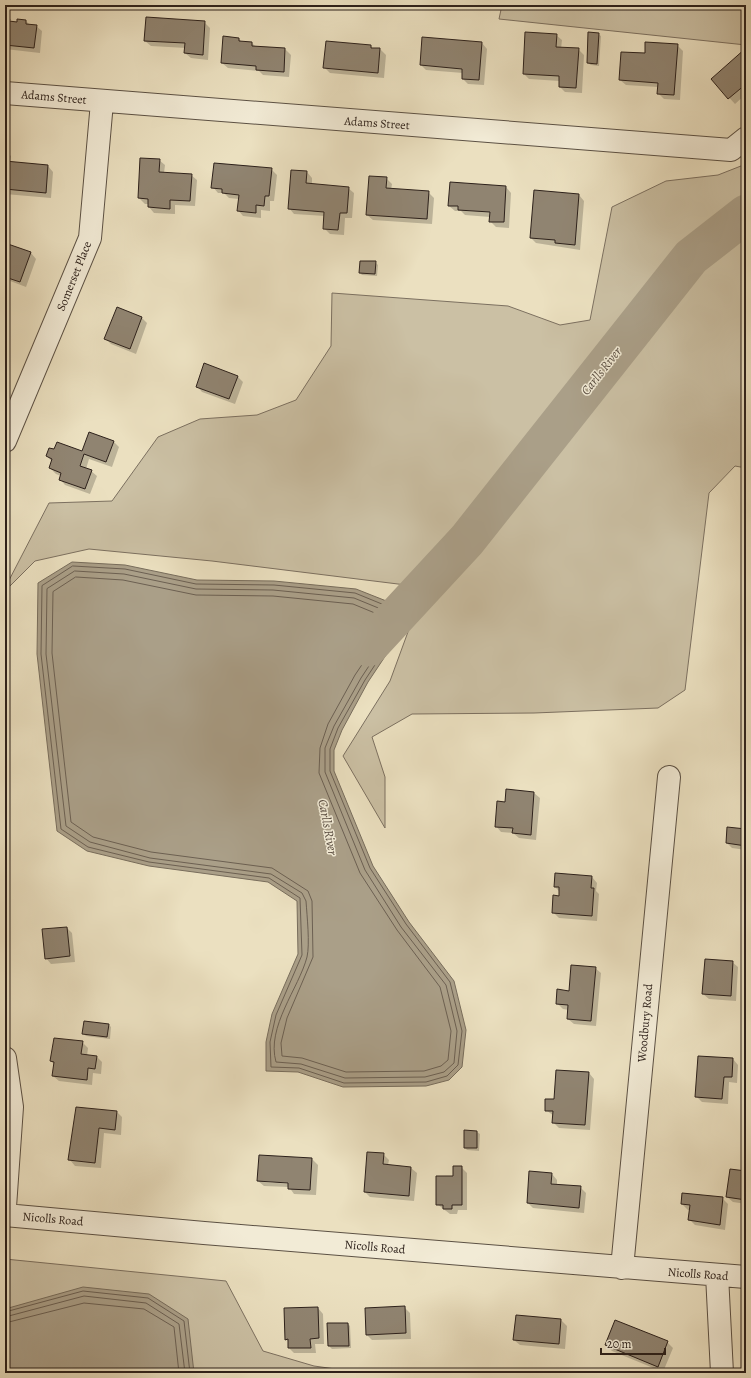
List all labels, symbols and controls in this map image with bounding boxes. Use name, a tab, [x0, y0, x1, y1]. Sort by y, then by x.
street label: Adams Street	[20, 86, 87, 108]
street label: Adams Street	[343, 113, 410, 133]
street label: Somerset Place	[53, 239, 95, 313]
water label: Carlls River	[577, 343, 625, 398]
water label: Carlls River	[314, 798, 342, 857]
street label: Woodbury Road	[634, 983, 656, 1064]
street label: Nicolls Road	[22, 1208, 85, 1230]
street label: Nicolls Road	[344, 1236, 407, 1258]
street label: Nicolls Road	[667, 1264, 729, 1284]
scale bar	[601, 1330, 665, 1356]
text: 20 m	[607, 1336, 631, 1352]

